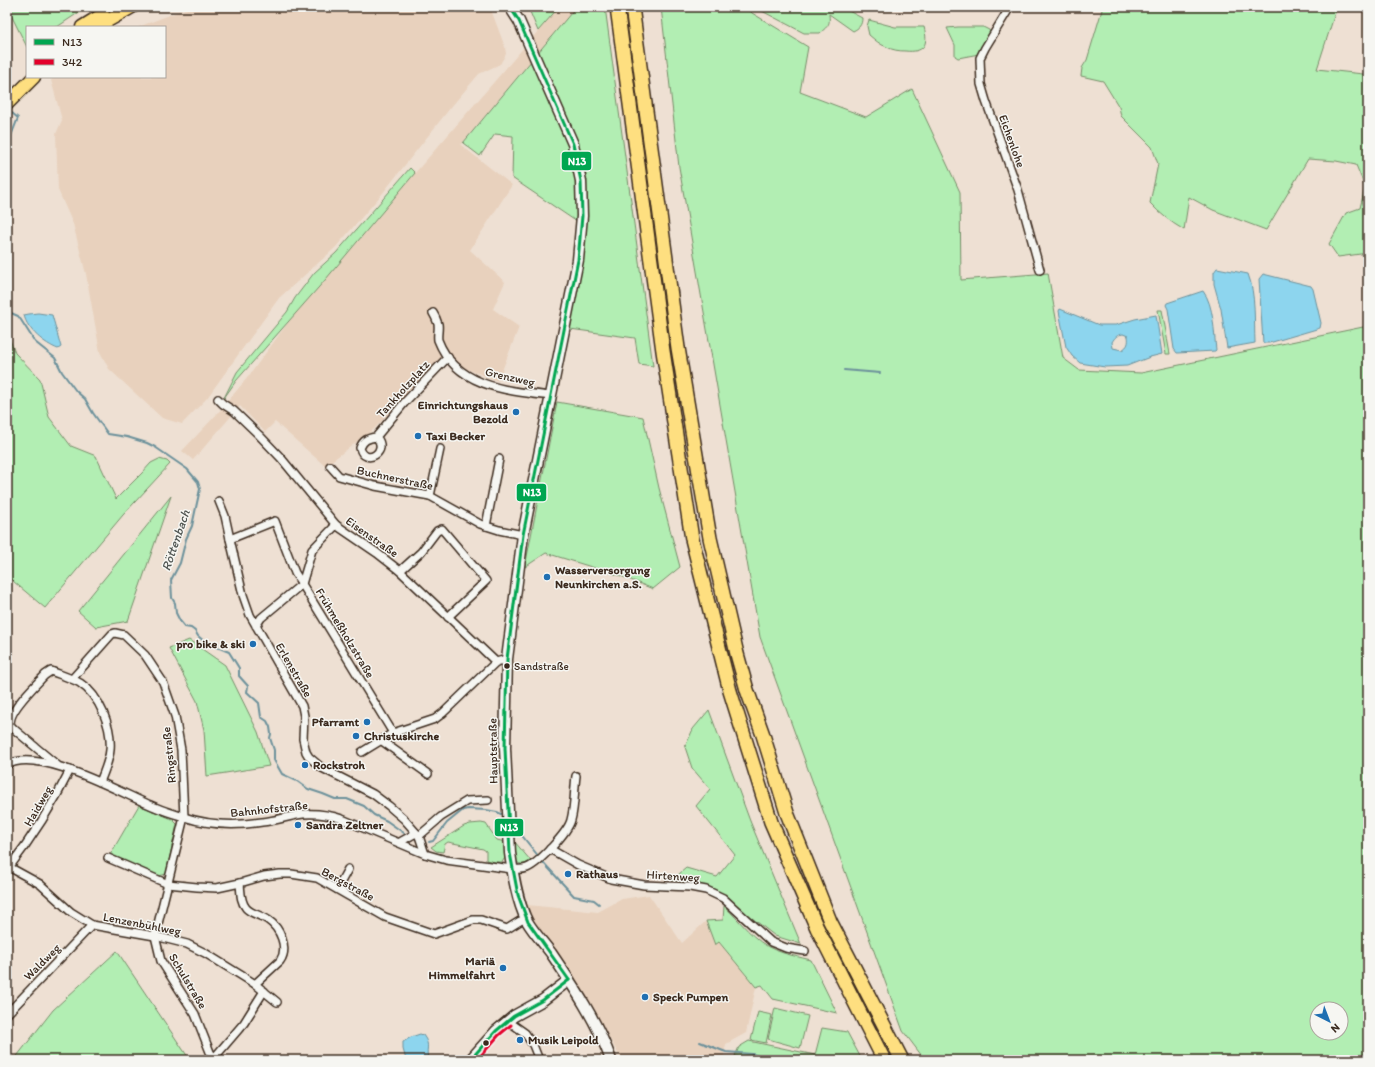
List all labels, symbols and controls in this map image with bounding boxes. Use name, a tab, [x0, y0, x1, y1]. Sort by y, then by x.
legend	[26, 26, 166, 78]
text: N13	[62, 35, 83, 49]
text: 342	[62, 55, 83, 69]
street label: Eichenlohe	[996, 113, 1028, 170]
line badge: N13	[561, 151, 592, 171]
text: N13	[568, 155, 586, 168]
street label: Tankholzplatz	[374, 357, 433, 420]
street label: Grenzweg	[484, 364, 537, 390]
place label: Einrichtungshaus Bezold	[418, 398, 509, 426]
marker: Einrichtungshaus Bezold	[511, 407, 521, 417]
place label: Taxi Becker	[425, 429, 485, 443]
marker: Taxi Becker	[413, 431, 423, 441]
street label: Buchnerstraße	[356, 463, 435, 493]
line badge: N13	[516, 483, 547, 502]
text: N13	[523, 486, 541, 499]
water label: Röttenbach	[158, 507, 193, 573]
street label: Eisenstraße	[343, 514, 401, 560]
place label: Wasserversorgung Neunkirchen a.S.	[555, 563, 651, 591]
marker: Wasserversorgung Neunkirchen a.S.	[542, 572, 552, 582]
street label: Frühmeßholzstraße	[313, 586, 377, 681]
place label: pro bike & ski	[175, 637, 245, 652]
marker: pro bike & ski	[248, 639, 258, 649]
street label: Erlenstraße	[273, 640, 315, 700]
place label: Sandstraße	[514, 660, 569, 673]
marker: Sandstraße	[502, 661, 512, 671]
place label: Pfarramt	[312, 715, 360, 729]
marker: Pfarramt	[362, 717, 372, 727]
street label: Hauptstraße	[485, 718, 501, 784]
street label: Ringstraße	[159, 726, 179, 784]
place label: Christuskirche	[364, 729, 439, 743]
marker: Christuskirche	[351, 731, 361, 741]
place label: Rockstroh	[313, 758, 366, 772]
marker: Rockstroh	[300, 760, 310, 770]
street label: Haidweg	[21, 783, 56, 829]
street label: Bahnhofstraße	[230, 798, 309, 820]
place label: Sandra Zeltner	[306, 818, 384, 832]
line badge: N13	[494, 818, 524, 837]
marker: Sandra Zeltner	[293, 820, 303, 830]
text: N13	[500, 821, 518, 834]
street label: Bergstraße	[319, 864, 377, 904]
place label: Rathaus	[576, 867, 619, 881]
street label: Hirtenweg	[646, 867, 701, 885]
marker: Rathaus	[563, 869, 573, 879]
street label: Lenzenbühlweg	[102, 910, 183, 939]
street label: Waldweg	[21, 940, 64, 983]
street label: Schulstraße	[166, 951, 210, 1011]
place label: Mariä Himmelfahrt	[429, 954, 496, 982]
marker: Mariä Himmelfahrt	[498, 963, 508, 973]
place label: Speck Pumpen	[653, 990, 728, 1005]
marker: Speck Pumpen	[640, 992, 650, 1002]
north arrow	[1309, 1001, 1349, 1041]
text: N	[1328, 1021, 1342, 1035]
place label: Musik Leipold	[528, 1033, 599, 1048]
marker: Musik Leipold	[515, 1035, 525, 1045]
unlabelled marker	[481, 1038, 491, 1048]

